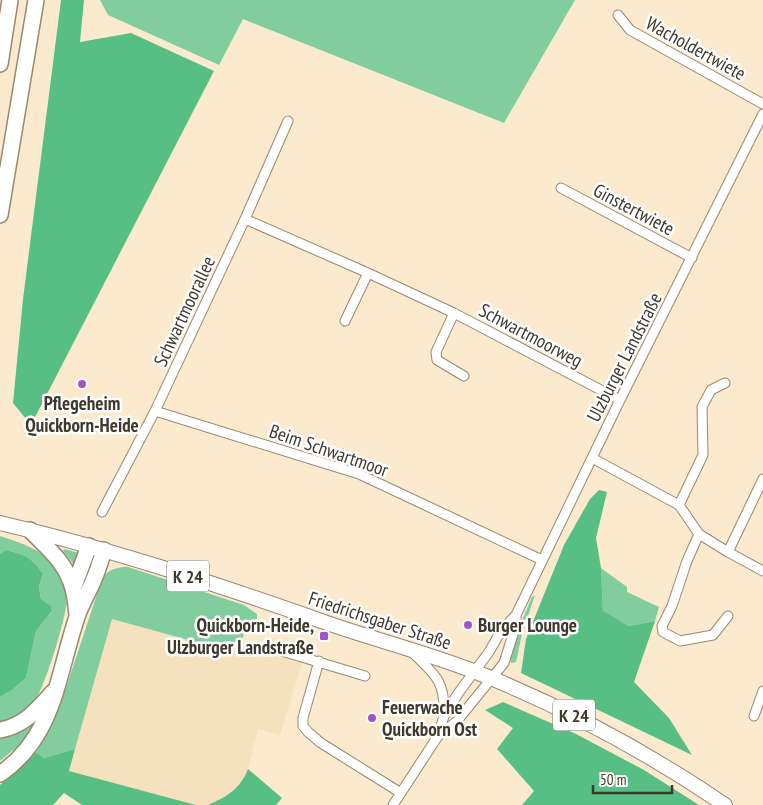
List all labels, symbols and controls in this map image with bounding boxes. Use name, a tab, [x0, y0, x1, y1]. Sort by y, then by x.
street label: Wacholdertwiete	[642, 11, 750, 85]
street label: Ginstertwiete	[589, 178, 679, 240]
street label: Schwartmoorallee	[148, 252, 220, 370]
street label: Ulzburger Landstraße	[581, 288, 667, 425]
street label: Schwartmoorweg	[475, 298, 587, 372]
marker: Pflegeheim Quickborn-Heide	[76, 378, 88, 390]
place label: Pflegeheim Quickborn-Heide	[25, 391, 139, 437]
street label: Beim Schwartmoor	[266, 418, 392, 482]
road number: K 24	[167, 560, 209, 592]
street label: Friedrichsgaber Straße	[306, 586, 454, 654]
place label: Quickborn-Heide, Ulzburger Landstraße	[167, 613, 314, 659]
place label: Burger Lounge	[478, 613, 577, 637]
marker: Burger Lounge	[462, 619, 474, 631]
marker: Quickborn-Heide, Ulzburger Landstraße	[318, 630, 330, 642]
place label: Feuerwache Quickborn Ost	[382, 695, 478, 741]
road number: K 24	[553, 700, 595, 730]
marker: Feuerwache Quickborn Ost	[366, 712, 378, 724]
scale bar	[593, 762, 672, 794]
text: 50 m	[600, 770, 626, 789]

